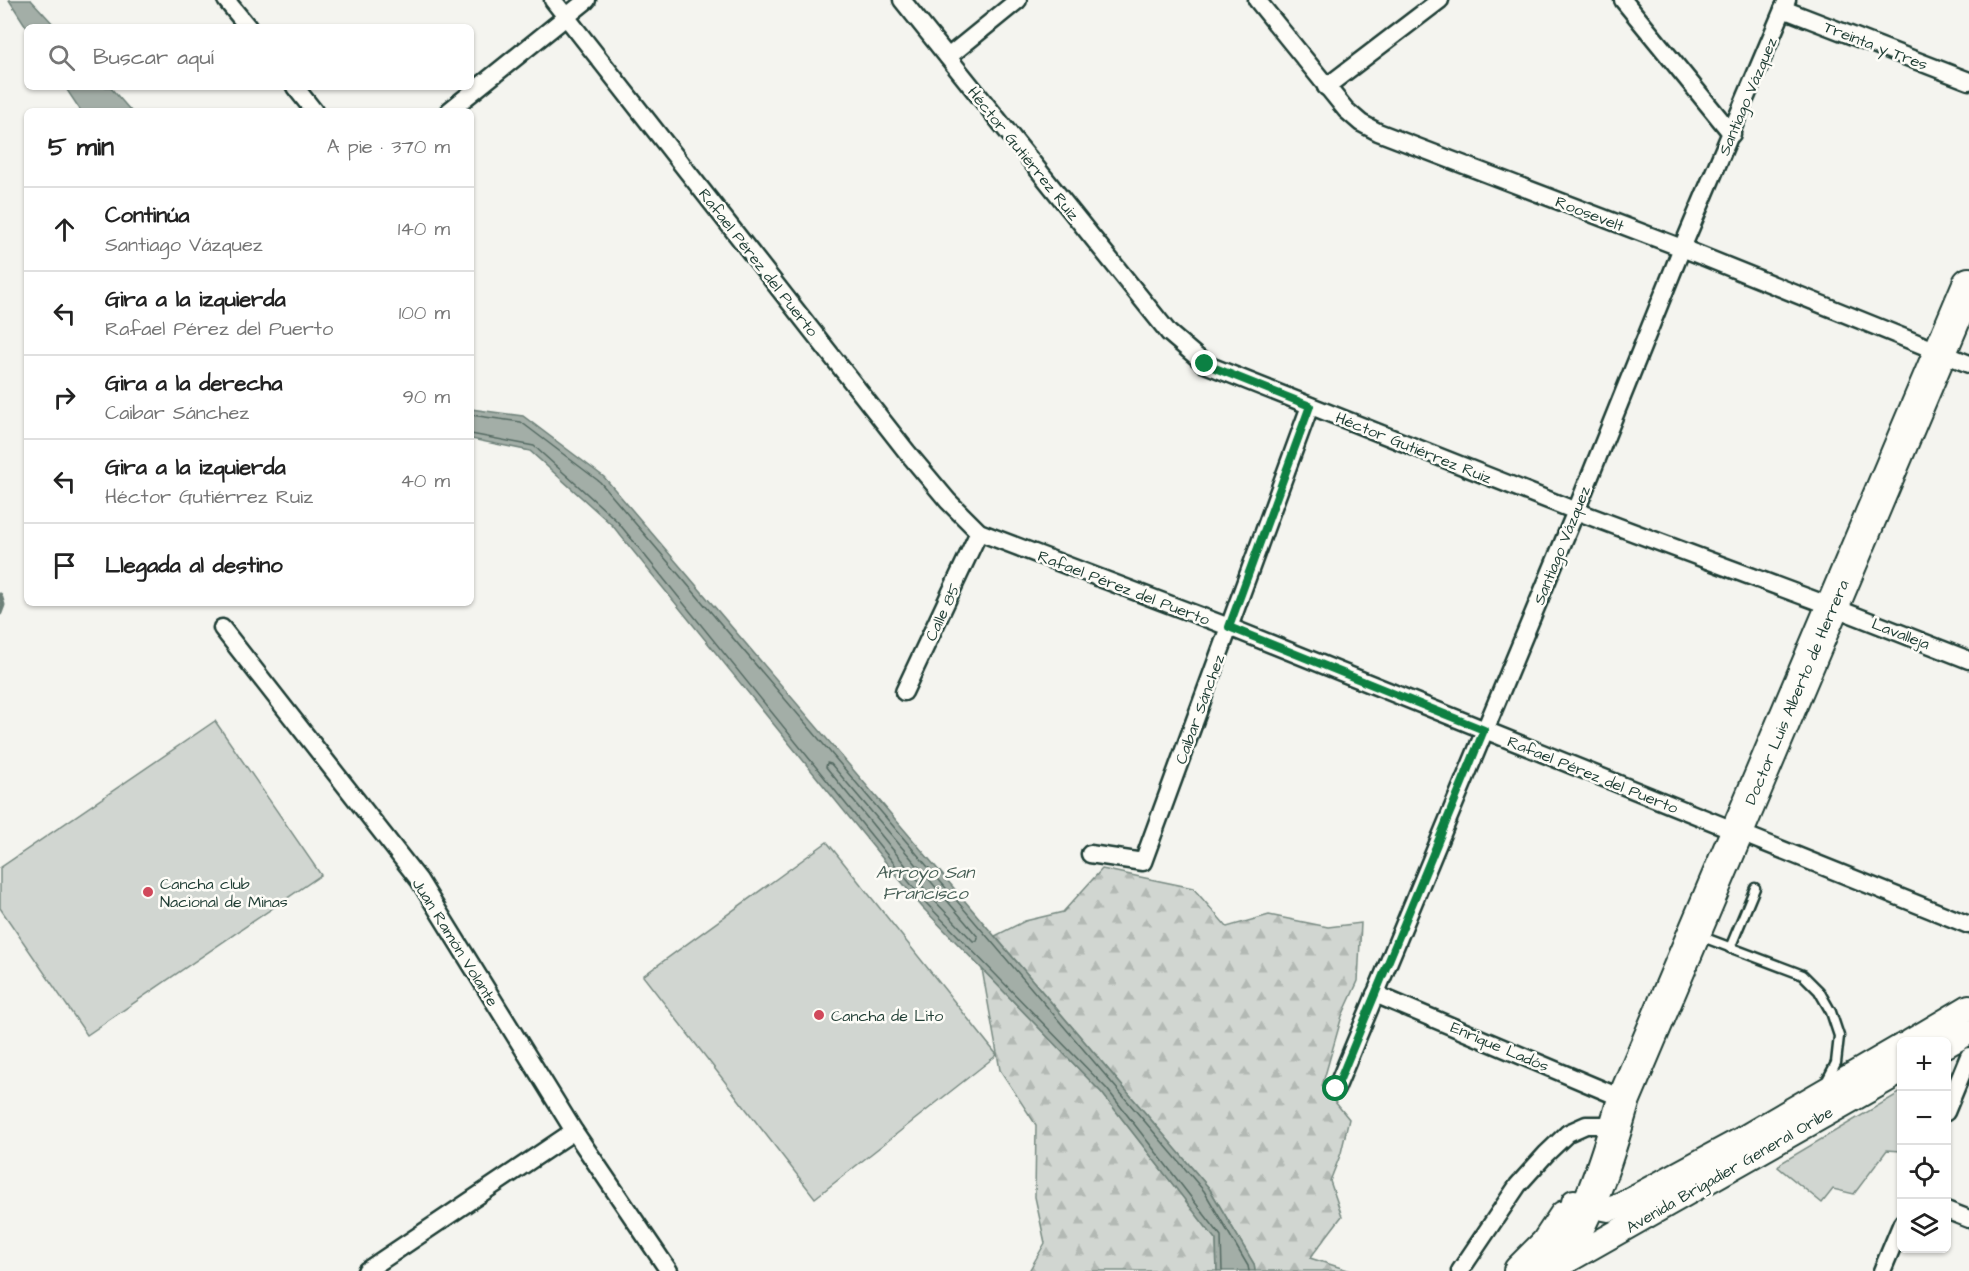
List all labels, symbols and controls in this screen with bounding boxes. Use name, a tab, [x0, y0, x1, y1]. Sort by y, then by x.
street label: Treinta y Tres	[1820, 16, 1931, 77]
search box	[24, 24, 474, 90]
street label: Santiago Vázquez	[1713, 34, 1784, 159]
icon: search	[45, 41, 78, 74]
text: Buscar aquí	[93, 42, 214, 73]
street label: Héctor Gutiérrez Ruiz	[962, 82, 1084, 225]
text: 5 min	[48, 129, 114, 165]
text: A pie · 370 m	[327, 133, 450, 161]
street label: Rafael Pérez del Puerto	[693, 184, 823, 341]
street label: Roosevelt	[1552, 191, 1628, 237]
text: Continúa	[105, 200, 190, 231]
icon: ahead	[48, 213, 81, 246]
text: 140 m	[398, 215, 450, 243]
text: Santiago Vázquez	[105, 231, 263, 259]
text: Gira a la izquierda	[105, 284, 286, 315]
icon: left	[48, 297, 81, 330]
text: 100 m	[399, 299, 450, 327]
text: Rafael Pérez del Puerto	[105, 315, 333, 343]
route end	[1191, 350, 1217, 376]
text: Gira a la derecha	[105, 368, 282, 399]
icon: right	[48, 381, 81, 414]
text: 90 m	[402, 383, 450, 411]
text: Caibar Sánchez	[105, 399, 249, 427]
street label: Héctor Gutiérrez Ruiz	[1332, 407, 1495, 489]
text: Gira a la izquierda	[105, 452, 286, 483]
icon: left	[48, 465, 81, 498]
text: 40 m	[400, 467, 450, 495]
text: Héctor Gutiérrez Ruiz	[105, 483, 313, 511]
street label: Santiago Vázquez	[1528, 483, 1597, 608]
street label: Rafael Pérez del Puerto	[1035, 545, 1213, 631]
icon: arrive	[48, 549, 81, 582]
text: Llegada al destino	[105, 550, 283, 581]
street label: Doctor Luis Alberto de Herrera	[1739, 577, 1854, 808]
street label: Calle 85	[920, 579, 966, 645]
street label: Lavalleja	[1869, 613, 1933, 655]
street label: Caibar Sánchez	[1170, 651, 1230, 767]
street label: Rafael Pérez del Puerto	[1504, 731, 1681, 819]
water label: Arroyo San Francisco	[876, 860, 976, 906]
place label: Cancha club Nacional de Minas	[160, 873, 288, 913]
street label: Juan Ramón Volante	[407, 874, 504, 1011]
marker: Cancha club Nacional de Minas	[141, 885, 155, 899]
place label: Cancha de Lito	[831, 1005, 943, 1027]
marker: Cancha de Lito	[812, 1008, 826, 1022]
street label: Enrique Ladós	[1447, 1016, 1552, 1077]
map controls	[1897, 1037, 1951, 1253]
button: +	[1897, 1037, 1951, 1091]
route start	[1322, 1075, 1348, 1101]
button: −	[1897, 1091, 1951, 1145]
street label: Avenida Brigadier General Oribe	[1622, 1101, 1838, 1239]
button: locate	[1897, 1145, 1951, 1199]
button: layers	[1897, 1199, 1951, 1253]

